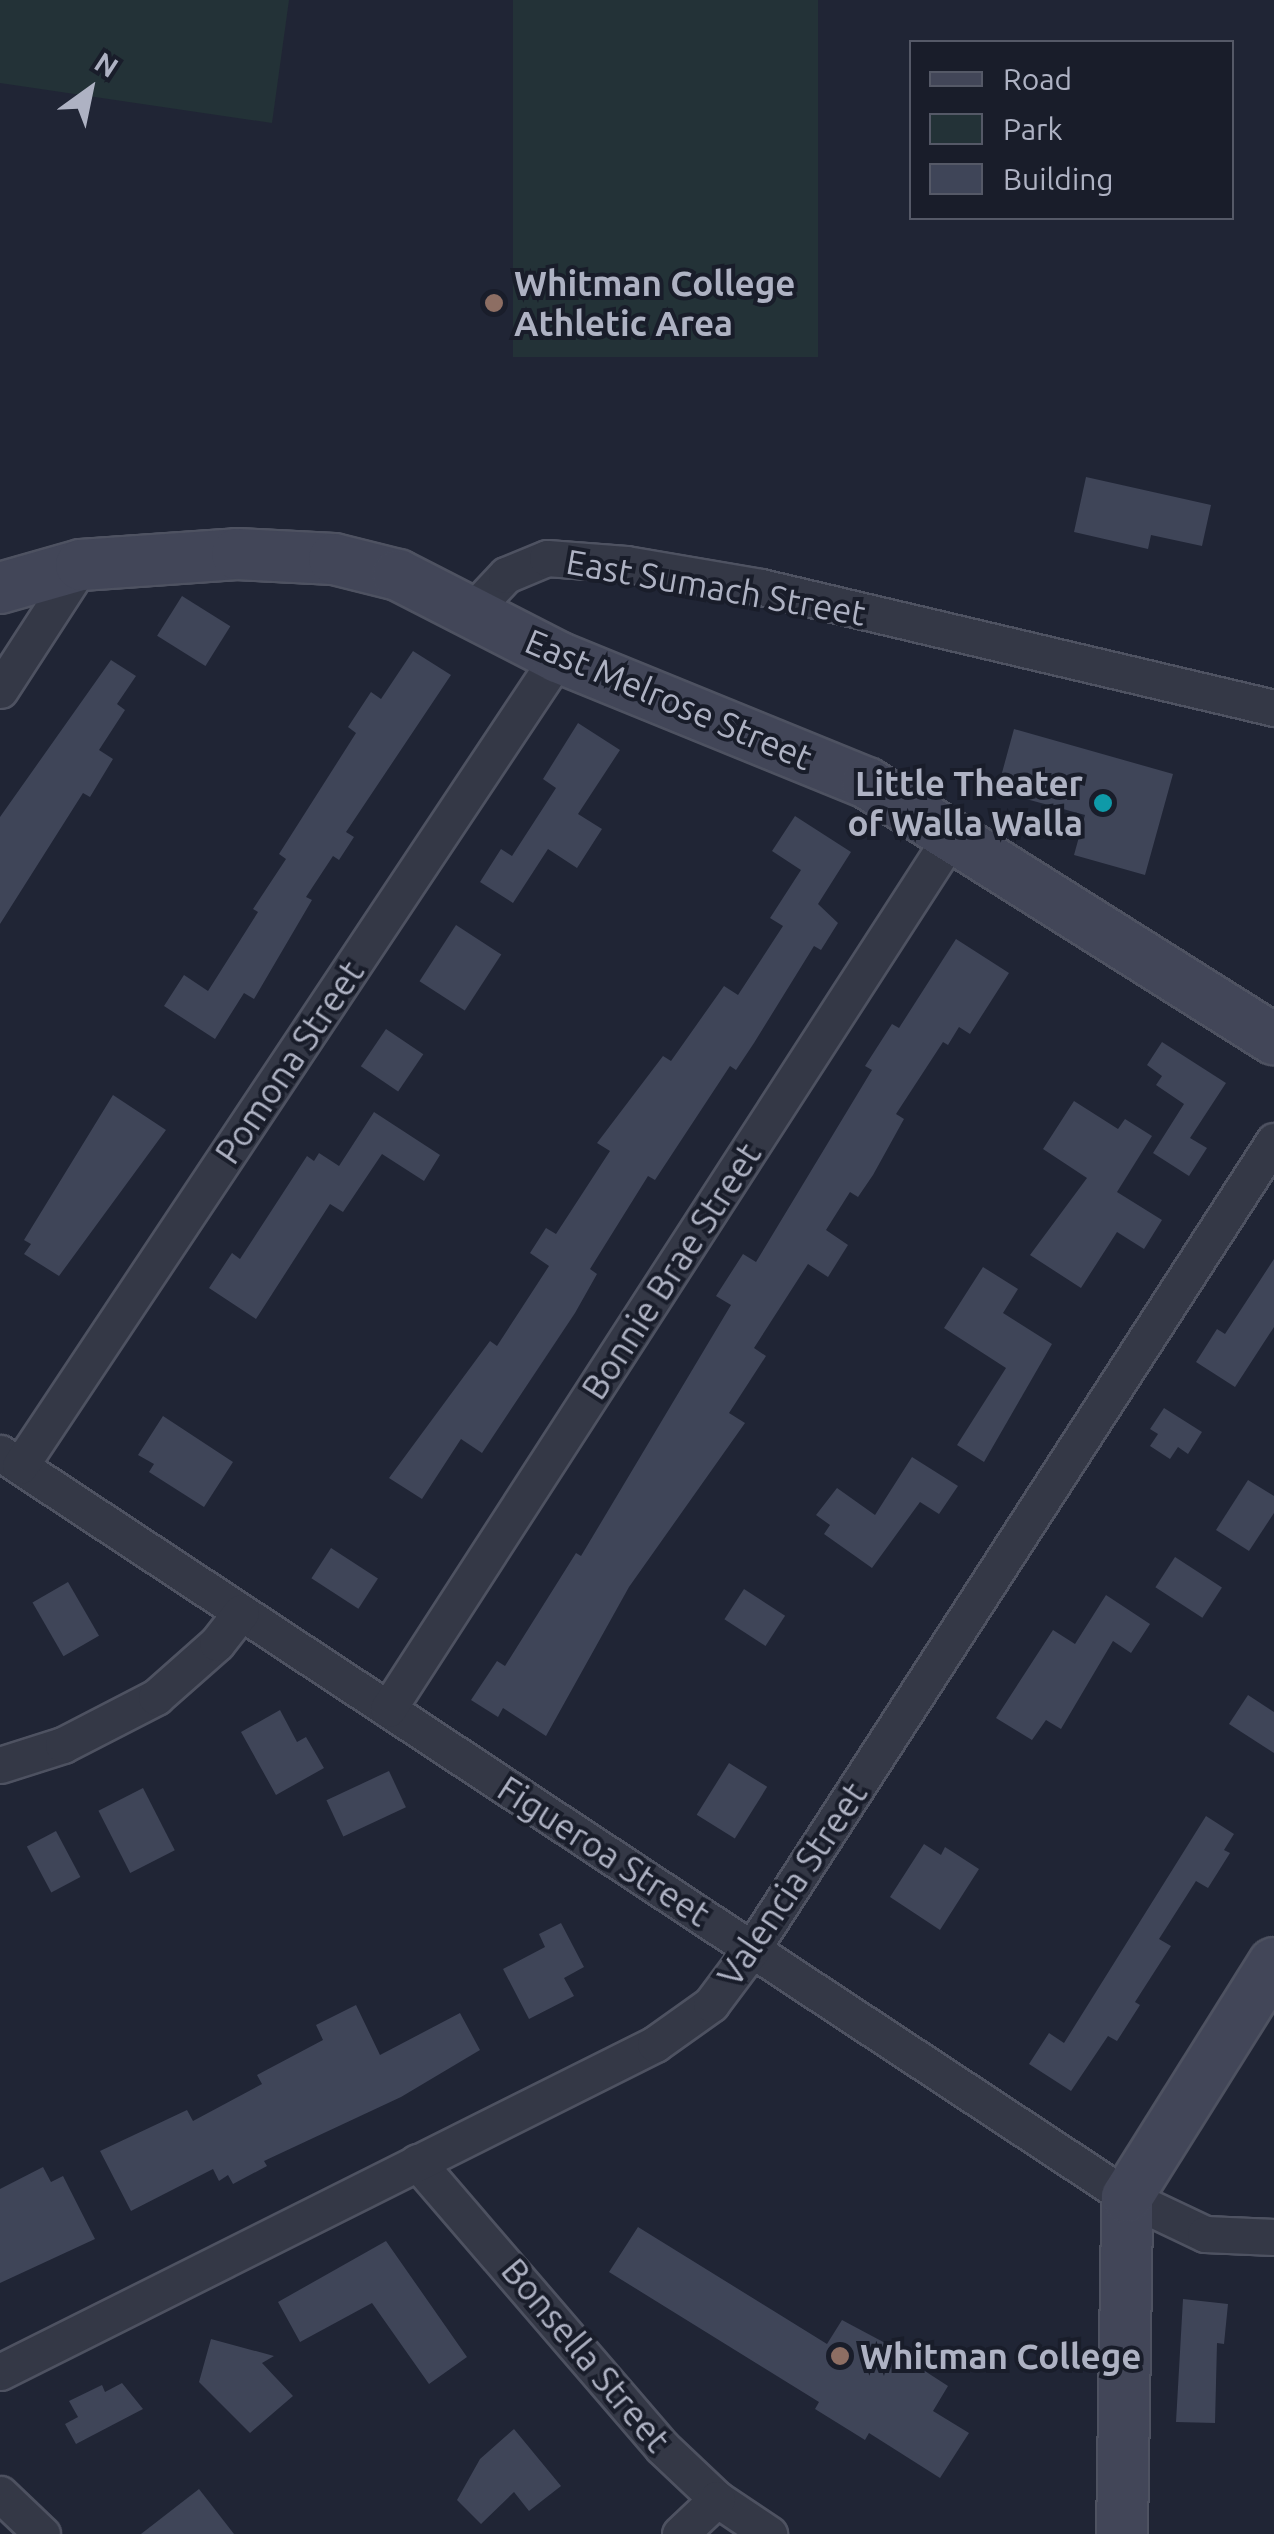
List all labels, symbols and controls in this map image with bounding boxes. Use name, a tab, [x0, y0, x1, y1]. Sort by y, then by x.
north arrow	[40, 40, 140, 140]
legend	[909, 40, 1234, 220]
text: N	[89, 46, 124, 83]
text: Road	[1003, 62, 1072, 96]
text: Park	[1003, 112, 1063, 146]
text: Building	[1003, 162, 1114, 196]
place label: Whitman College Athletic Area	[514, 262, 795, 344]
marker: Whitman College Athletic Area	[483, 292, 505, 314]
street label: East Sumach Street	[563, 540, 869, 634]
street label: East Melrose Street	[519, 620, 819, 778]
place label: Little Theater of Walla Walla	[848, 762, 1083, 844]
marker: Little Theater of Walla Walla	[1092, 792, 1114, 814]
street label: Pomona Street	[206, 953, 372, 1171]
street label: Bonnie Brae Street	[573, 1135, 769, 1407]
street label: Figueroa Street	[490, 1767, 718, 1935]
street label: Valencia Street	[708, 1774, 876, 1994]
street label: Bonsella Street	[493, 2250, 679, 2460]
place label: Whitman College	[860, 2335, 1141, 2377]
marker: Whitman College	[829, 2345, 851, 2367]

